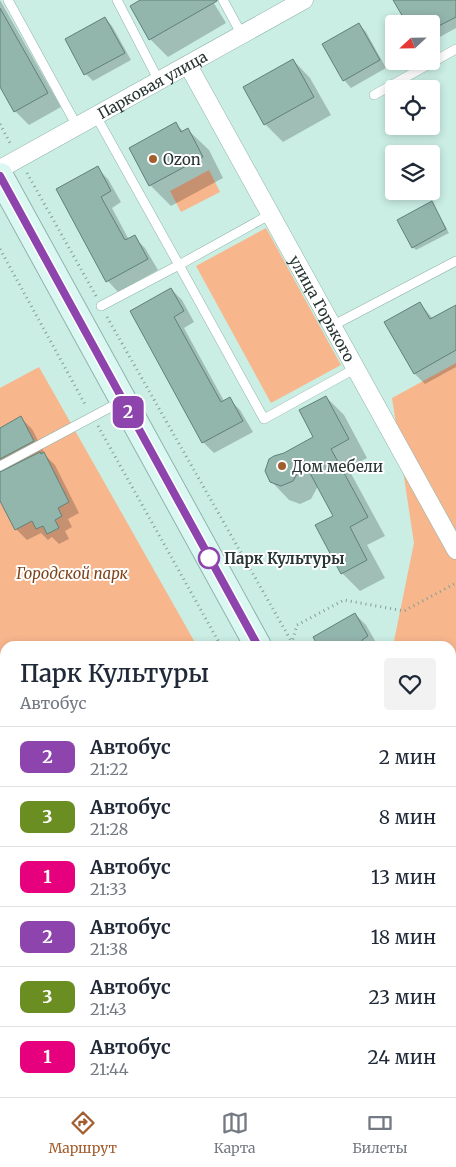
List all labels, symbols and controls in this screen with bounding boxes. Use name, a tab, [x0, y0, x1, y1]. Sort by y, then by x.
north arrow	[385, 15, 440, 70]
map controls	[385, 15, 440, 200]
street label: Парковая улица	[94, 46, 210, 123]
button: locate	[385, 80, 440, 135]
button: layers	[385, 145, 440, 200]
place label: Ozon	[163, 150, 201, 169]
marker: Ozon	[147, 153, 159, 165]
street label: улица Горького	[285, 252, 360, 365]
line badge: 2	[112, 396, 144, 428]
text: 2	[123, 400, 133, 423]
place label: Дом мебели	[292, 457, 383, 476]
marker: Дом мебели	[276, 460, 288, 472]
marker: Парк Культуры	[198, 547, 220, 569]
place label: Парк Культуры	[224, 549, 345, 568]
park label: Городской парк	[16, 564, 129, 583]
text: Парк Культуры	[20, 658, 209, 689]
button: heart	[384, 658, 436, 710]
text: Автобус	[20, 693, 87, 713]
text: Автобус	[90, 735, 171, 759]
text: 2	[42, 745, 53, 768]
text: 2 мин	[379, 745, 436, 769]
text: 21:22	[90, 759, 128, 779]
text: Автобус	[90, 795, 171, 819]
text: 3	[42, 805, 53, 828]
text: 8 мин	[379, 805, 436, 829]
text: 21:28	[90, 819, 128, 839]
text: Автобус	[90, 855, 171, 879]
text: 1	[43, 865, 52, 888]
text: 13 мин	[371, 865, 436, 889]
text: 21:33	[90, 879, 127, 899]
text: Автобус	[90, 915, 171, 939]
text: 2	[42, 925, 53, 948]
text: 18 мин	[371, 925, 436, 949]
text: 21:38	[90, 939, 128, 959]
text: Автобус	[90, 975, 171, 999]
text: 3	[42, 985, 53, 1008]
text: 23 мин	[369, 985, 436, 1009]
text: 21:43	[90, 999, 127, 1019]
text: Автобус	[90, 1035, 171, 1059]
text: 1	[43, 1045, 52, 1068]
text: 24 мин	[368, 1045, 436, 1069]
text: 21:44	[90, 1059, 129, 1079]
tab: Маршрут	[48, 1109, 117, 1157]
tab: Карта	[214, 1109, 255, 1157]
tab: Билеты	[352, 1109, 408, 1157]

